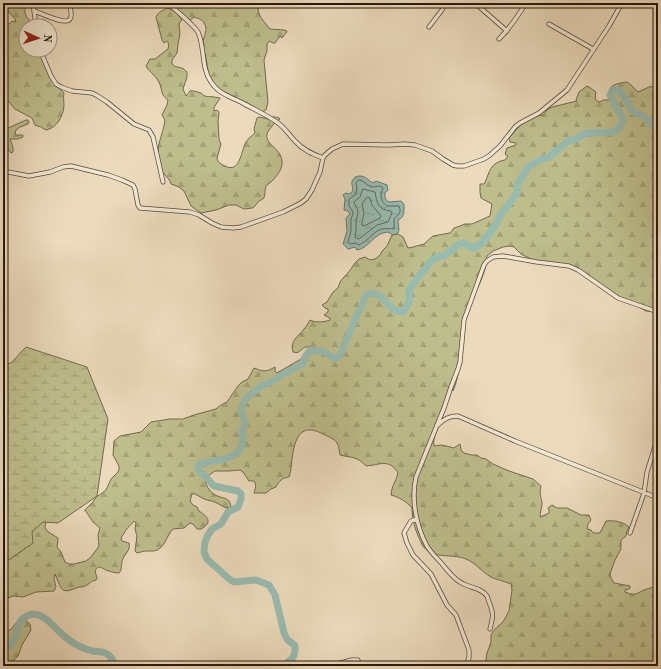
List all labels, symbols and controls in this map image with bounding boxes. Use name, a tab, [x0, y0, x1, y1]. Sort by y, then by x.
north arrow	[18, 18, 58, 58]
text: N	[41, 34, 52, 44]

